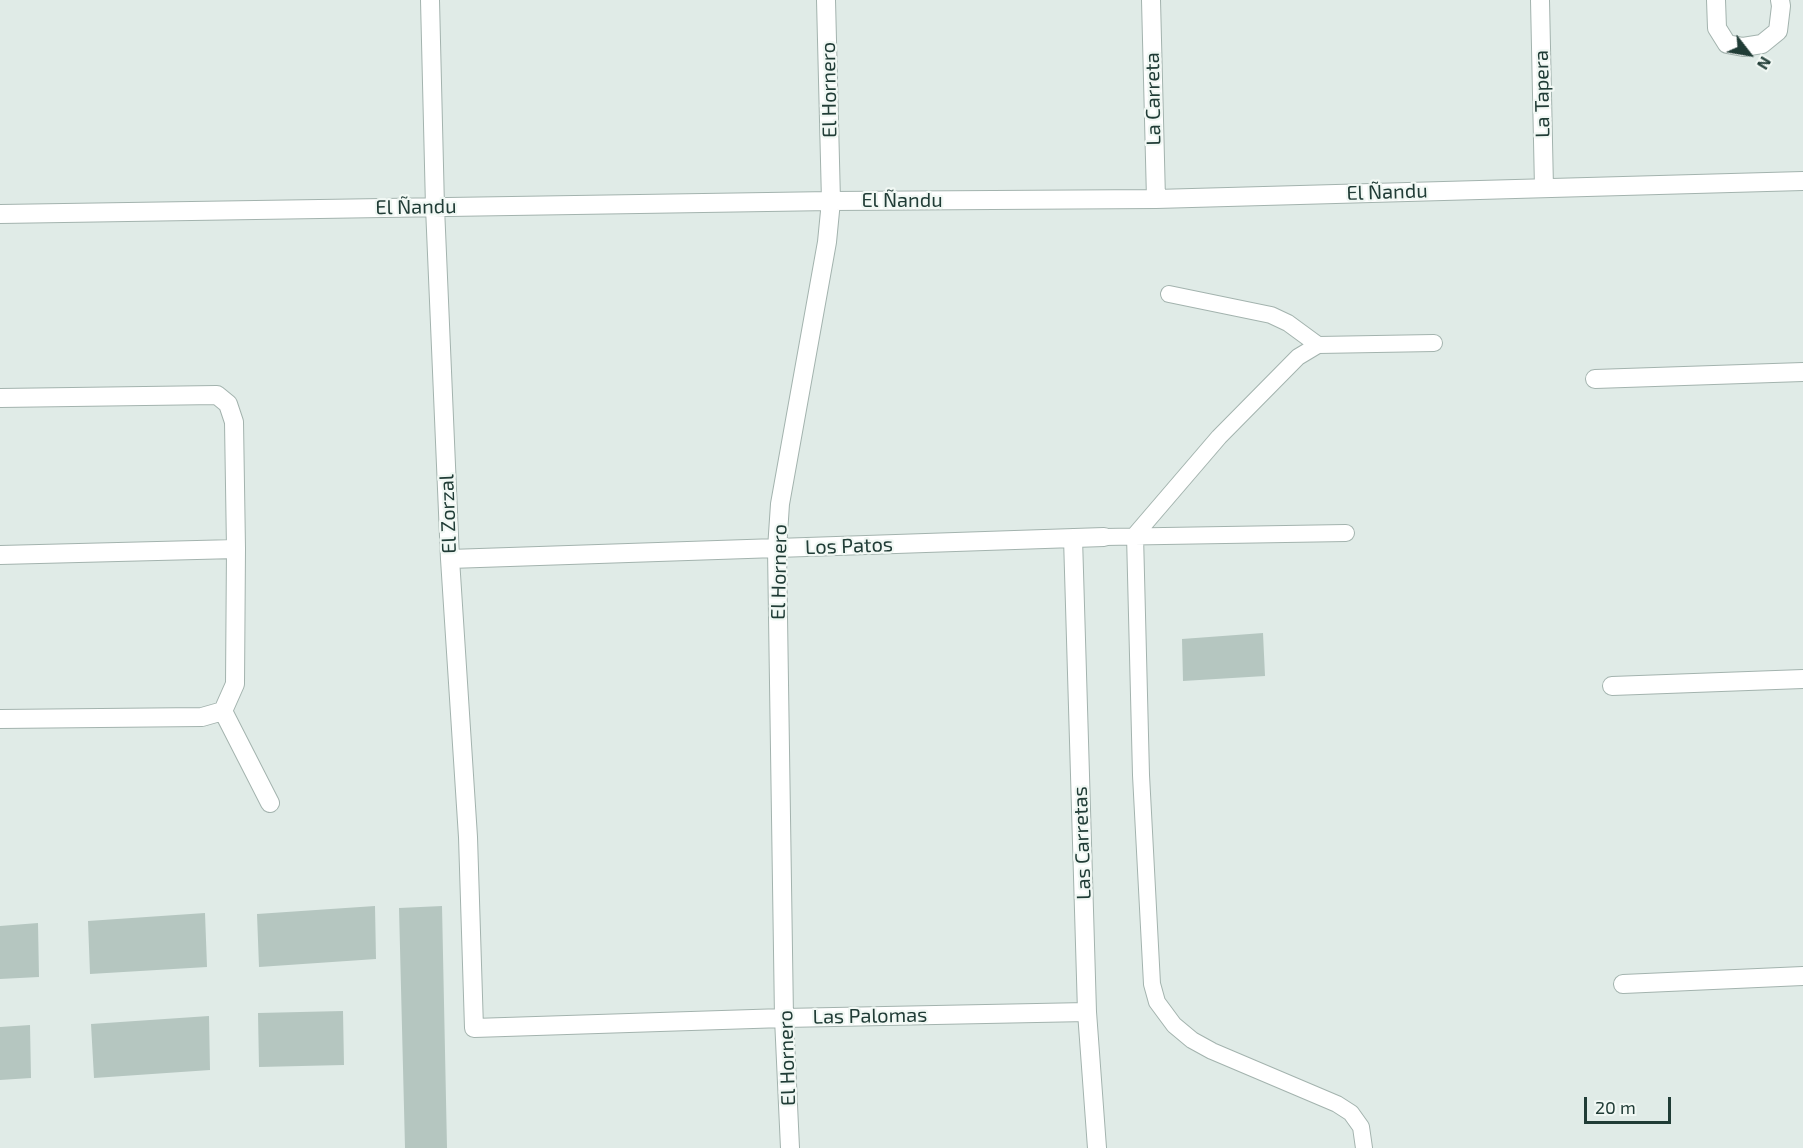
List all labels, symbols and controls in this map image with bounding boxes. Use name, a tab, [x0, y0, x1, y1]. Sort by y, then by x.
north arrow	[1719, 24, 1779, 84]
street label: El Hornero	[816, 42, 842, 138]
street label: La Tapera	[1529, 50, 1555, 138]
street label: La Carreta	[1140, 52, 1166, 146]
text: N	[1754, 54, 1776, 73]
street label: El Ñandu	[1346, 179, 1428, 205]
street label: El Ñandu	[861, 188, 943, 212]
street label: El Ñandu	[375, 194, 457, 220]
street label: El Zorzal	[435, 474, 461, 554]
street label: El Hornero	[766, 524, 792, 620]
street label: Los Patos	[805, 532, 893, 560]
street label: Las Carretas	[1068, 786, 1096, 900]
street label: Las Palomas	[813, 1003, 927, 1029]
street label: El Hornero	[773, 1010, 801, 1106]
scale bar	[1587, 1085, 1674, 1123]
text: 20 m	[1595, 1096, 1636, 1118]

